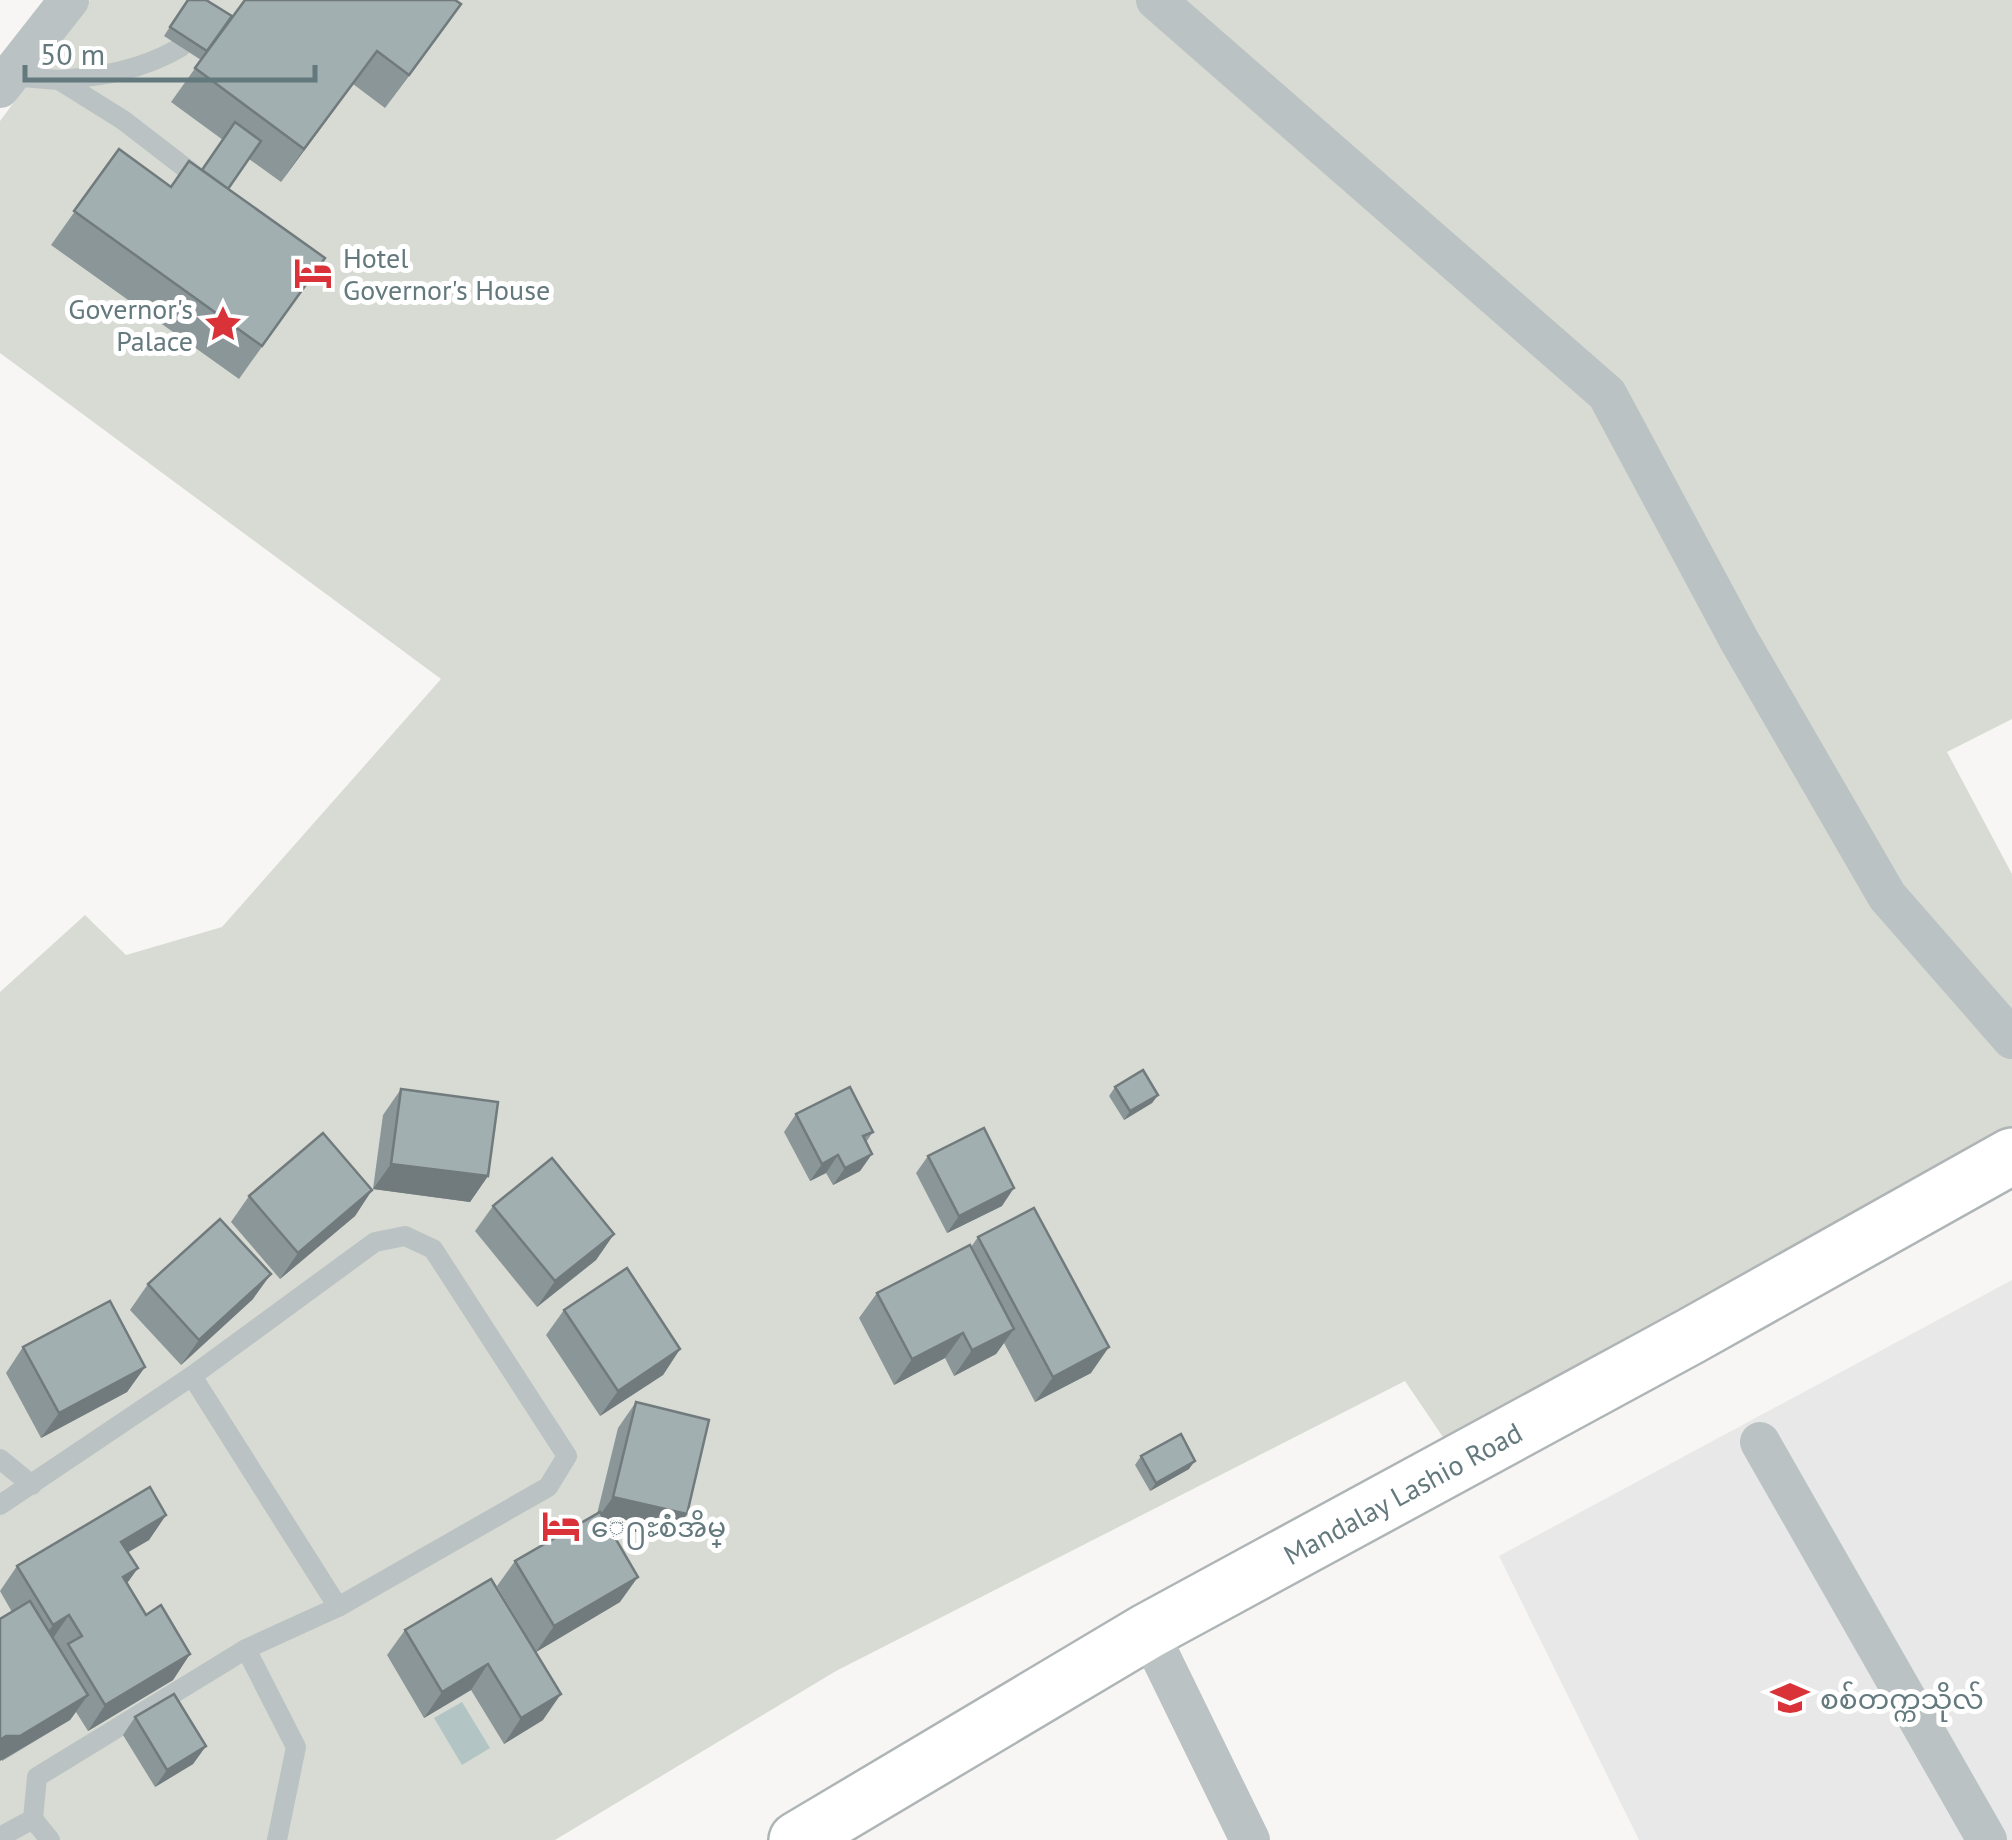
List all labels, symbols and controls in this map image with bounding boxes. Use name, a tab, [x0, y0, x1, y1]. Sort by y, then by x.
scale bar	[25, 20, 315, 82]
text: 50 m	[40, 34, 105, 73]
place label: Hotel Governor's House	[343, 239, 550, 308]
hotel icon: Hotel Governor's House	[292, 252, 334, 294]
place label: Governor's Palace	[68, 290, 193, 359]
place icon: Governor's Palace	[202, 303, 244, 345]
street label: Mandalay Lashio Road	[1277, 1413, 1528, 1573]
hotel icon: ေ႐ႊစံအိမ္	[540, 1505, 582, 1547]
place label: ေ႐ႊစံအိမ္	[591, 1508, 726, 1550]
school or university icon: စစ်‌တက္ကသိုလ်	[1769, 1677, 1811, 1719]
place label: စစ်‌တက္ကသိုလ်	[1820, 1680, 1984, 1722]

